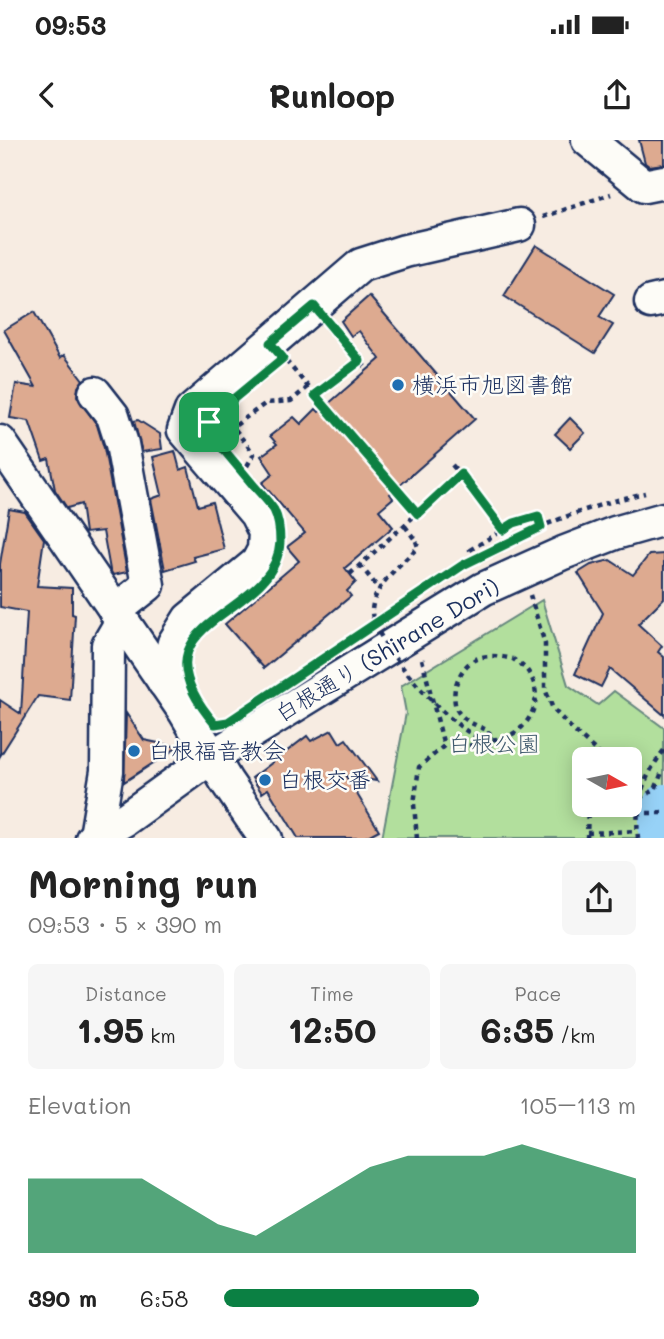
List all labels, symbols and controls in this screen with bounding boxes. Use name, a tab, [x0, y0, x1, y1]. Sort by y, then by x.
text: 09:53	[35, 8, 106, 42]
text: Runloop	[269, 74, 395, 116]
icon: back	[28, 76, 66, 114]
icon: share	[598, 76, 636, 114]
place label: 横浜市旭図書館	[412, 369, 573, 399]
marker: 横浜市旭図書館	[390, 377, 406, 393]
pin	[179, 392, 239, 452]
icon: arrive	[190, 403, 228, 441]
street label: 白根通り (Shirane Dori)	[269, 570, 504, 728]
park label: 白根公園	[448, 728, 540, 758]
place label: 白根福音教会	[148, 735, 286, 765]
marker: 白根福音教会	[126, 743, 142, 759]
north arrow	[572, 747, 642, 817]
map controls	[572, 747, 642, 817]
place label: 白根交番	[279, 764, 371, 794]
marker: 白根交番	[257, 772, 273, 788]
text: Morning run	[28, 858, 258, 908]
button: share	[562, 861, 636, 935]
text: 09:53 · 5 × 390 m	[28, 909, 222, 939]
text: Distance	[85, 981, 167, 1006]
text: Time	[310, 981, 354, 1006]
text: Pace	[515, 981, 561, 1006]
text: 1.95	[76, 1006, 144, 1052]
text: 12:50	[287, 1006, 377, 1052]
text: 6:35	[480, 1006, 554, 1052]
text: km	[144, 1023, 176, 1048]
text: /km	[554, 1023, 596, 1048]
text: Elevation	[28, 1090, 131, 1120]
text: 105–113 m	[520, 1090, 636, 1120]
text: 390 m	[28, 1283, 97, 1313]
text: 6:58	[140, 1283, 188, 1313]

